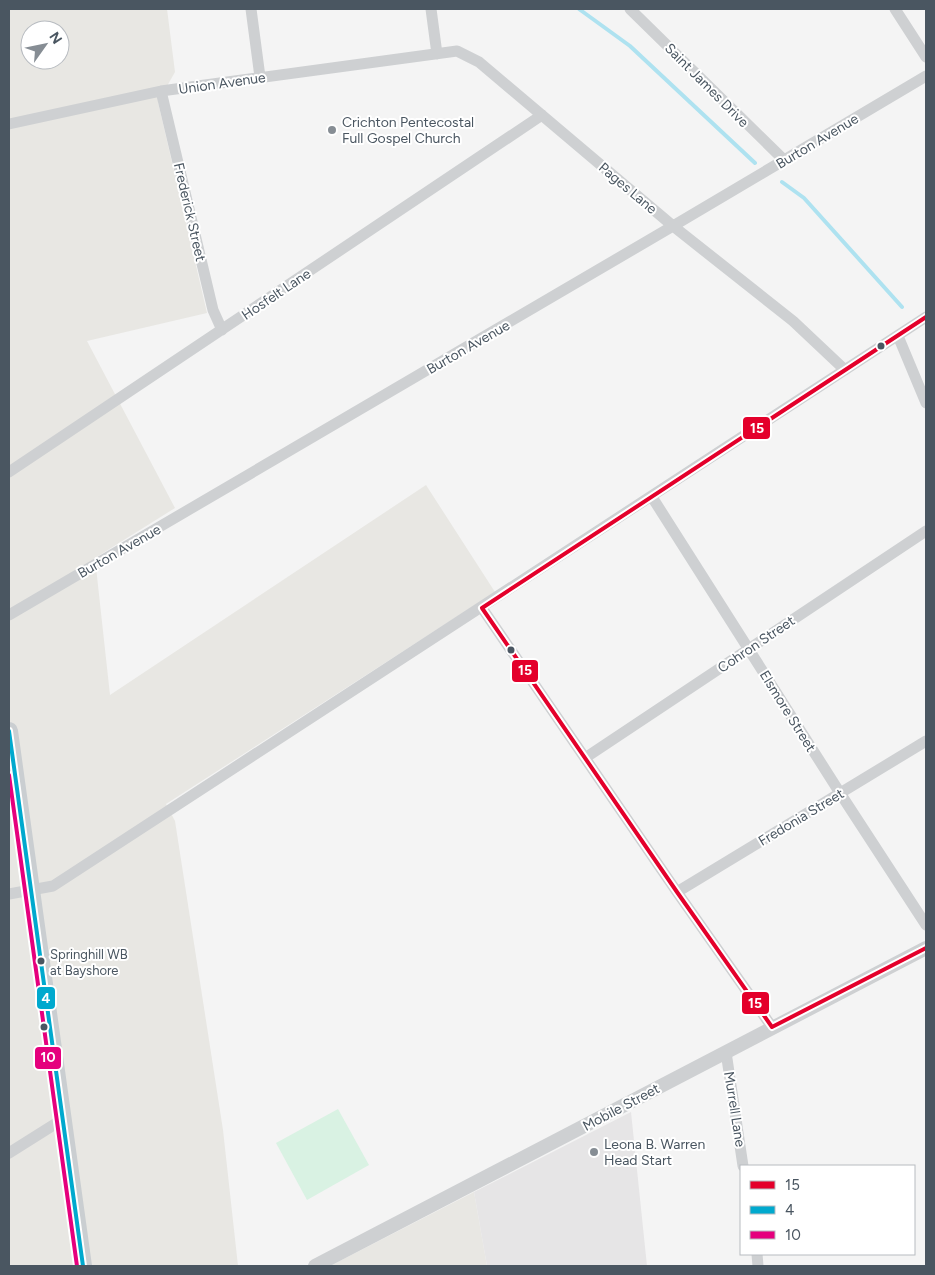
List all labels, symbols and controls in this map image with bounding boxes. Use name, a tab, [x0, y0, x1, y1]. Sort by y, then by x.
north arrow	[20, 20, 70, 70]
text: N	[45, 29, 66, 47]
street label: Saint James Drive	[661, 40, 752, 131]
street label: Union Avenue	[177, 69, 267, 98]
street label: Burton Avenue	[773, 110, 862, 173]
place label: Crichton Pentecostal Full Gospel Church	[342, 114, 474, 147]
marker: Crichton Pentecostal Full Gospel Church	[326, 124, 338, 136]
street label: Pages Lane	[595, 159, 661, 218]
street label: Frederick Street	[170, 161, 209, 263]
street label: Hosfelt Lane	[239, 265, 314, 324]
street label: Burton Avenue	[424, 317, 513, 378]
unlabelled marker	[876, 341, 886, 351]
line badge: 15	[742, 416, 771, 440]
text: 15	[750, 420, 764, 437]
street label: Burton Avenue	[75, 521, 164, 582]
street label: Cohron Street	[714, 612, 798, 676]
unlabelled marker	[506, 645, 516, 655]
line badge: 15	[511, 659, 539, 683]
text: 15	[518, 662, 532, 679]
street label: Elsmore Street	[756, 667, 819, 755]
street label: Fredonia Street	[755, 785, 847, 850]
place label: Springhill WB at Bayshore	[50, 947, 128, 978]
marker: Springhill WB at Bayshore	[36, 956, 46, 966]
line badge: 4	[36, 986, 56, 1010]
text: 4	[42, 990, 51, 1007]
line badge: 15	[741, 991, 770, 1015]
text: 15	[748, 995, 762, 1012]
unlabelled marker	[39, 1022, 49, 1032]
line badge: 10	[34, 1046, 62, 1070]
text: 10	[41, 1049, 55, 1066]
street label: Murrell Lane	[720, 1070, 749, 1148]
street label: Mobile Street	[580, 1080, 663, 1135]
place label: Leona B. Warren Head Start	[604, 1136, 705, 1169]
marker: Leona B. Warren Head Start	[588, 1146, 600, 1158]
legend	[740, 1165, 915, 1255]
text: 15	[785, 1176, 800, 1194]
text: 4	[785, 1201, 794, 1219]
text: 10	[785, 1226, 801, 1244]

